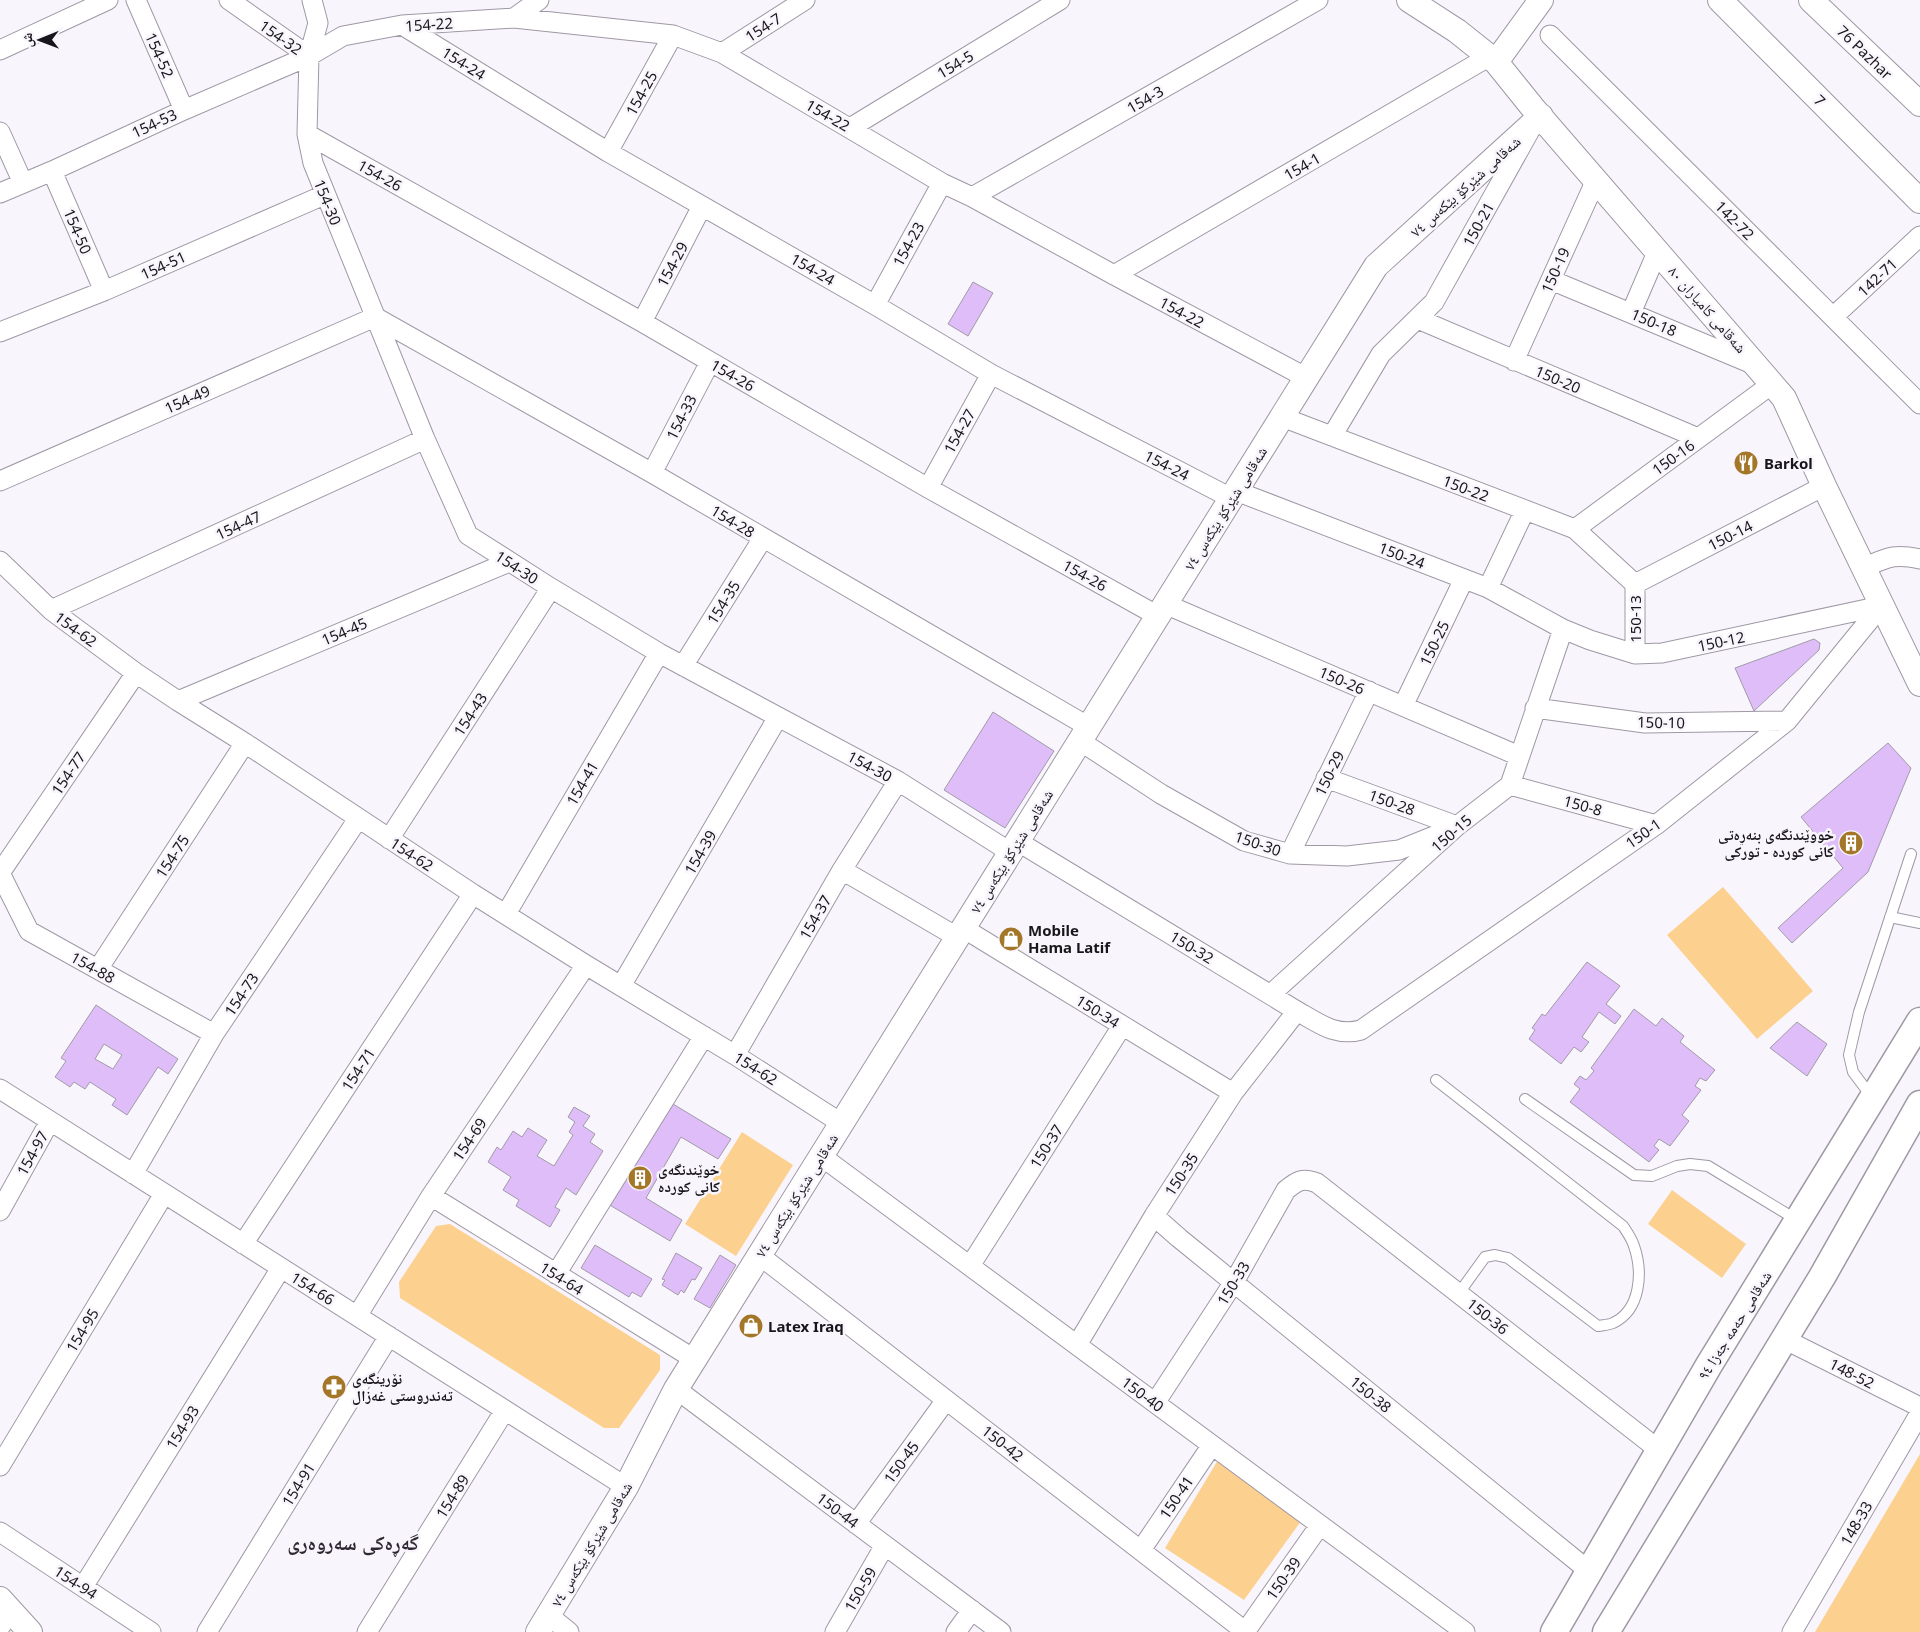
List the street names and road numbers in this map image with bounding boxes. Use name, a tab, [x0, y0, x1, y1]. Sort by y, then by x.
street label: 154-7	[741, 8, 785, 46]
street label: 154-22	[404, 12, 454, 36]
street label: 154-32	[256, 15, 306, 59]
street label: 76 Pazhar	[1833, 21, 1897, 83]
street label: 154-52	[141, 29, 179, 81]
street label: 154-24	[438, 42, 490, 84]
street label: 154-5	[933, 45, 977, 83]
street label: 154-25	[621, 67, 661, 119]
street label: 154-3	[1123, 81, 1167, 117]
street label: 7	[1810, 90, 1830, 110]
street label: 154-22	[802, 94, 854, 136]
street label: 154-53	[128, 104, 180, 142]
street label: شەقامی شێرکۆ بێکەس ٧٤	[1406, 131, 1525, 242]
street label: 154-1	[1280, 148, 1324, 184]
street label: 154-26	[354, 155, 406, 195]
street label: 154-30	[310, 176, 346, 228]
street label: 142-72	[1711, 196, 1759, 244]
street label: 150-21	[1458, 198, 1498, 250]
street label: 154-50	[59, 205, 97, 257]
street label: 154-23	[888, 218, 928, 270]
street label: 154-29	[652, 238, 692, 290]
street label: 150-19	[1536, 244, 1574, 296]
street label: 154-51	[137, 246, 189, 284]
street label: 154-24	[787, 248, 839, 290]
street label: 142-71	[1853, 253, 1901, 301]
street label: شەقامی کامیاران ٨٠	[1664, 261, 1752, 358]
street label: 154-22	[1156, 292, 1208, 332]
street label: 150-18	[1628, 303, 1680, 341]
street label: 154-26	[707, 354, 759, 396]
street label: 150-20	[1532, 360, 1584, 398]
street label: 154-49	[161, 380, 213, 418]
street label: 154-33	[661, 391, 701, 443]
street label: 154-27	[939, 405, 979, 457]
street label: 150-16	[1648, 435, 1698, 479]
street label: شەقامی شێرکۆ بێکەس ٧٤	[1179, 442, 1272, 574]
street label: 154-24	[1141, 445, 1193, 485]
street label: 150-22	[1440, 470, 1492, 506]
street label: 154-28	[707, 500, 759, 542]
street label: 154-47	[212, 506, 264, 544]
street label: 150-14	[1704, 515, 1756, 555]
street label: 150-24	[1376, 537, 1428, 573]
street label: 154-30	[492, 546, 542, 588]
street label: 154-26	[1059, 555, 1111, 595]
street label: 154-35	[702, 576, 744, 628]
street label: 150-13	[1625, 595, 1645, 643]
street label: 154-62	[51, 607, 101, 651]
street label: 154-45	[318, 612, 370, 650]
street label: 150-25	[1415, 617, 1453, 669]
street label: 150-12	[1696, 626, 1746, 656]
street label: 150-26	[1316, 661, 1368, 699]
street label: 154-43	[449, 689, 491, 739]
street label: 150-10	[1637, 712, 1685, 732]
street label: 154-30	[844, 746, 896, 786]
street label: 150-29	[1310, 747, 1348, 799]
street label: 154-77	[46, 748, 90, 798]
street label: 154-41	[561, 757, 603, 809]
street label: 150-28	[1366, 784, 1418, 820]
street label: شەقامی شێرکۆ بێکەس ٧٤	[965, 785, 1058, 917]
street label: 150-8	[1562, 790, 1604, 820]
street label: 150-15	[1426, 810, 1476, 856]
street label: 150-1	[1621, 814, 1665, 852]
street label: 154-39	[679, 826, 721, 878]
street label: 150-30	[1232, 826, 1284, 860]
street label: 154-75	[151, 831, 193, 881]
street label: 154-62	[387, 833, 437, 875]
street label: 154-37	[794, 891, 836, 943]
street label: 150-32	[1166, 926, 1218, 968]
street label: 154-88	[67, 947, 119, 987]
street label: 154-73	[219, 969, 263, 1019]
street label: 150-34	[1072, 990, 1124, 1032]
street label: 154-71	[337, 1044, 379, 1094]
street label: 154-62	[730, 1047, 782, 1089]
street label: 154-69	[447, 1114, 491, 1164]
street label: 150-37	[1025, 1120, 1067, 1172]
street label: 154-97	[12, 1127, 52, 1179]
street label: شەقامی شێرکۆ بێکەس ٧٤	[750, 1129, 843, 1261]
street label: 150-35	[1160, 1149, 1202, 1199]
street label: 154-64	[536, 1257, 588, 1299]
street label: 150-33	[1212, 1257, 1254, 1309]
street label: 154-66	[287, 1267, 339, 1309]
street label: شەقامی حەمە جەزا ٩٤	[1692, 1267, 1776, 1384]
street label: 150-36	[1463, 1293, 1513, 1339]
street label: 154-95	[61, 1304, 103, 1356]
street label: 148-52	[1826, 1353, 1878, 1393]
street label: 150-38	[1346, 1371, 1396, 1417]
street label: 150-40	[1118, 1372, 1168, 1416]
street label: 154-93	[161, 1401, 203, 1453]
street label: 150-42	[978, 1420, 1028, 1466]
street label: 150-45	[879, 1437, 923, 1487]
street label: 154-91	[277, 1458, 319, 1510]
street label: 154-89	[431, 1470, 473, 1522]
street label: 150-41	[1154, 1472, 1198, 1522]
street label: شەقامی شێرکۆ بێکەس ٧٤	[546, 1478, 637, 1611]
street label: 150-44	[813, 1488, 863, 1533]
street label: 148-33	[1835, 1497, 1877, 1549]
street label: 150-39	[1261, 1553, 1305, 1603]
street label: 154-94	[51, 1561, 102, 1604]
street label: 150-59	[839, 1563, 881, 1615]

